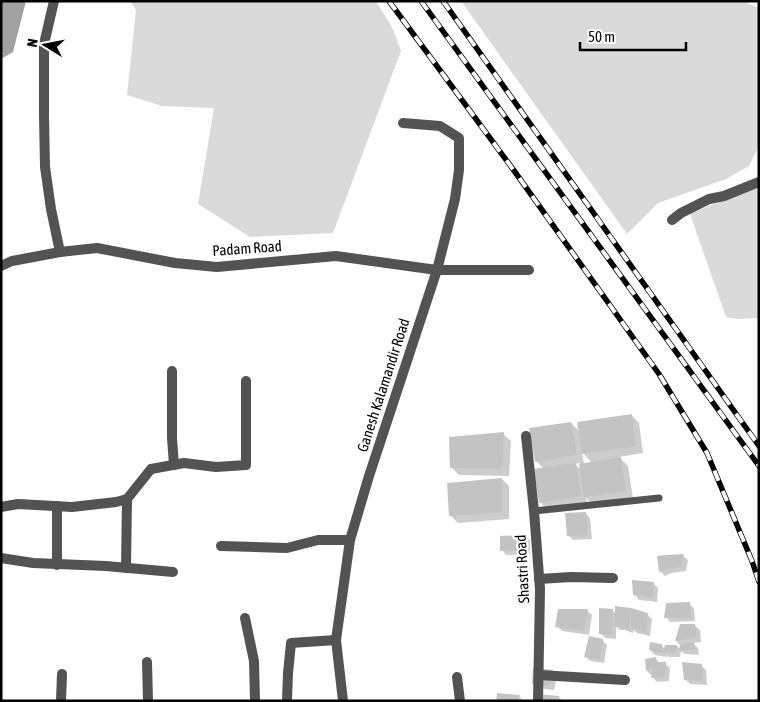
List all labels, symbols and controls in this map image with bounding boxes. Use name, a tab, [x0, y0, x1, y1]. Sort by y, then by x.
north arrow	[20, 20, 70, 70]
scale bar	[580, 20, 686, 52]
text: 50 m	[588, 28, 615, 45]
text: N	[24, 37, 41, 48]
street label: Padam Road	[212, 237, 282, 259]
street label: Ganesh Kalamandir Road	[353, 316, 413, 454]
street label: Shastri Road	[512, 534, 532, 604]

